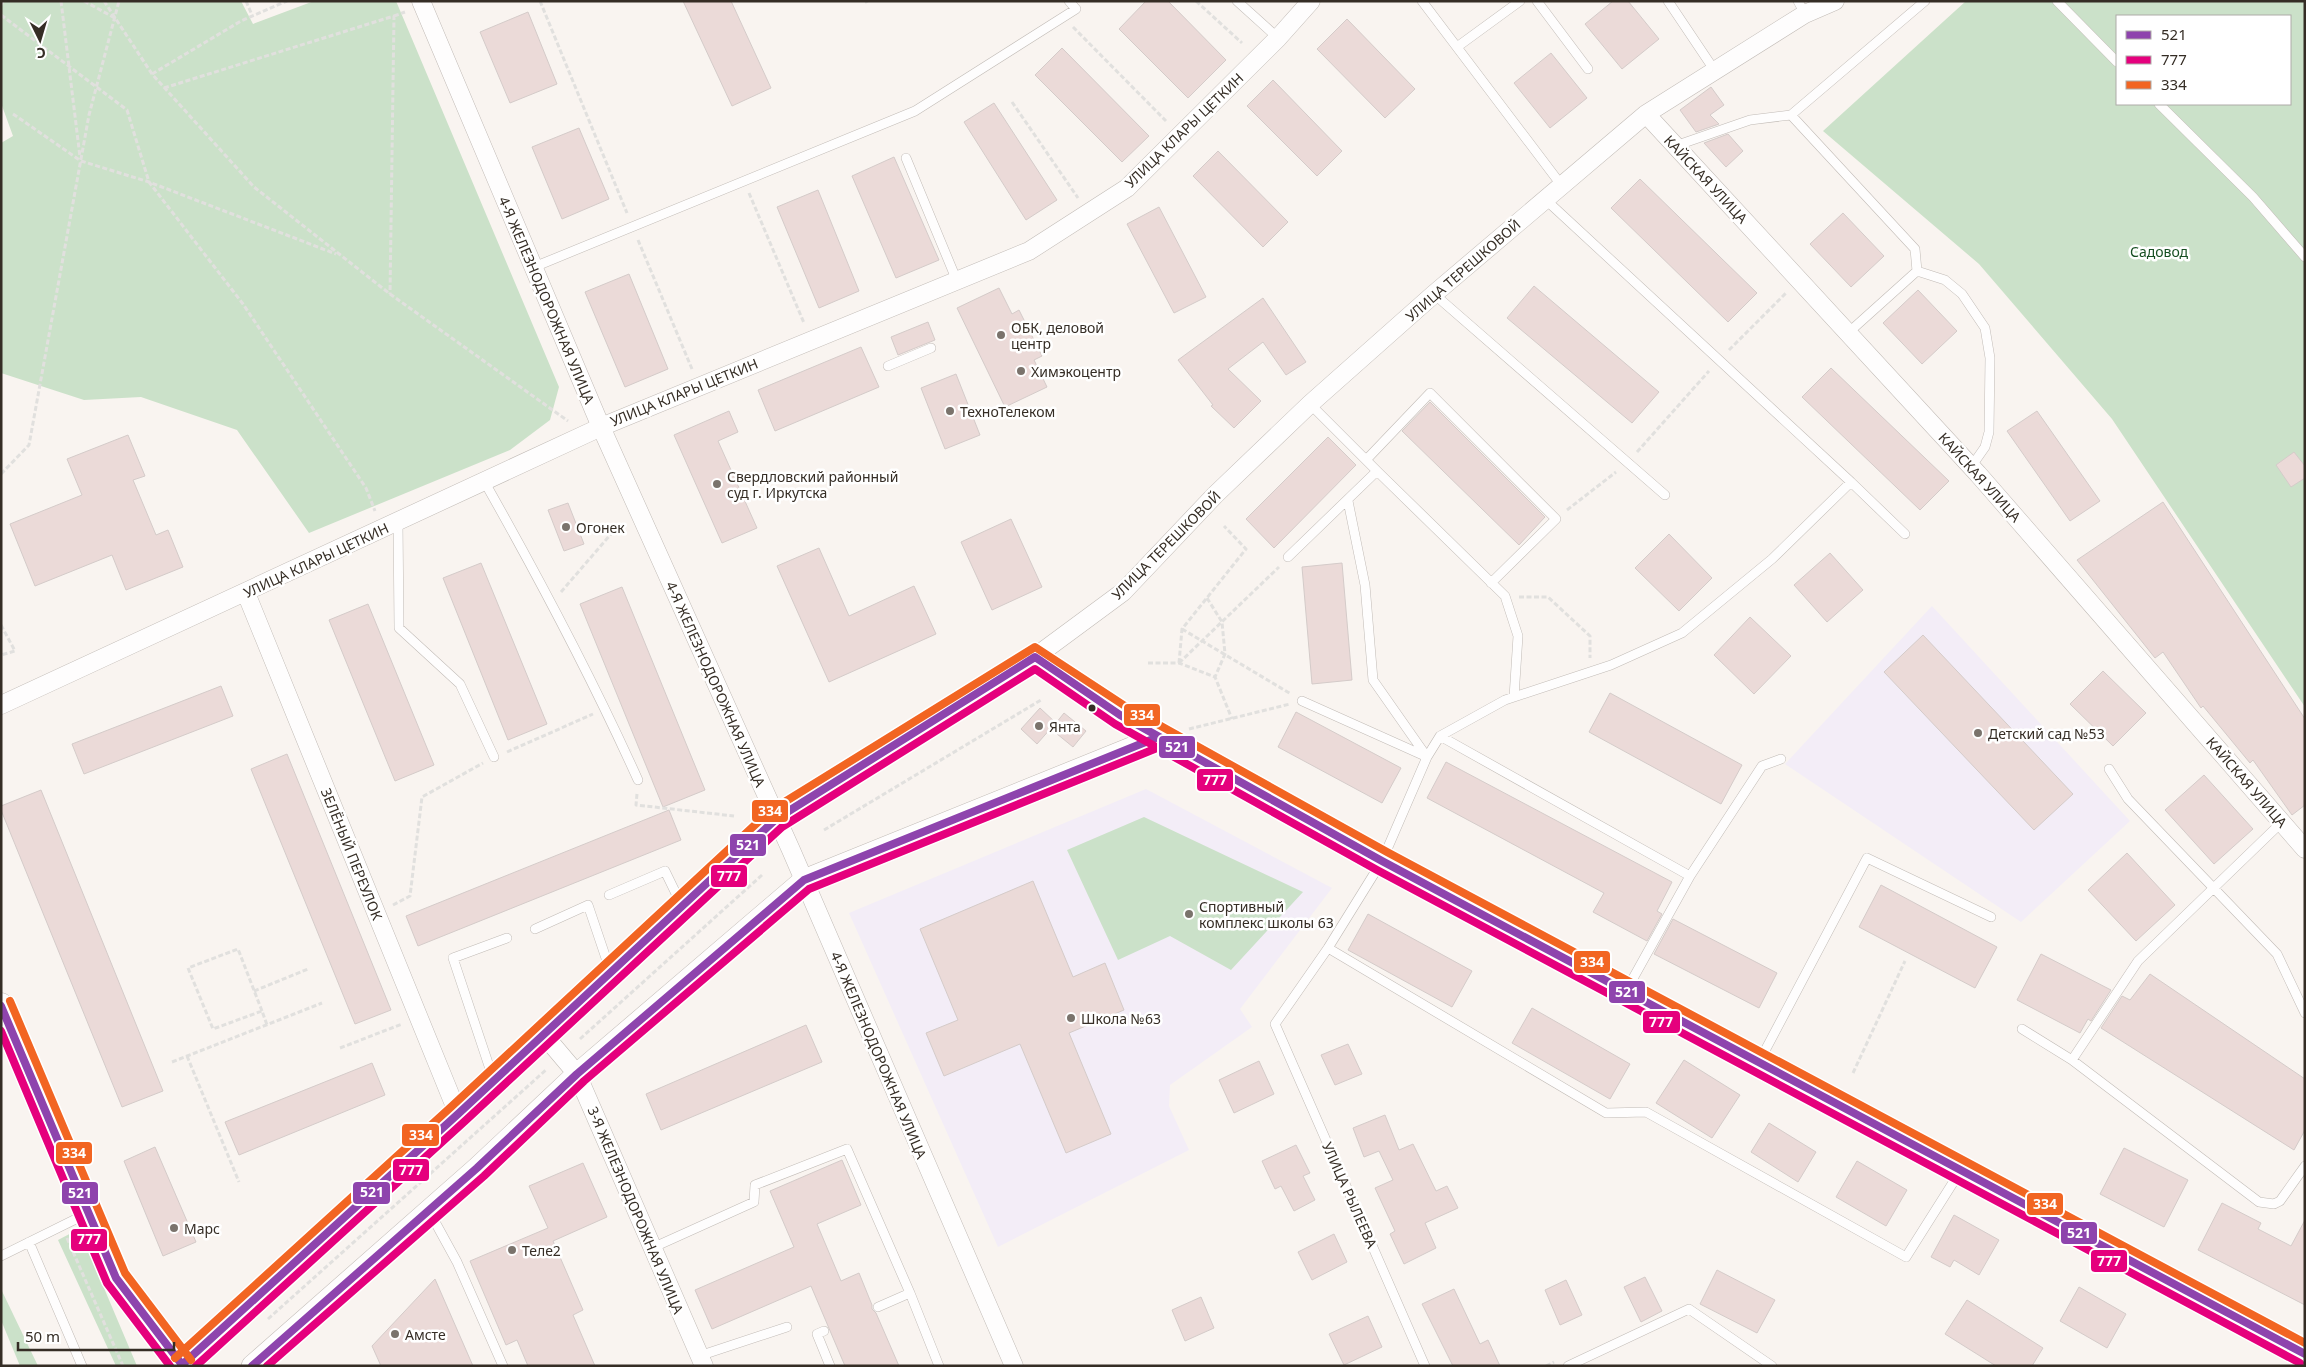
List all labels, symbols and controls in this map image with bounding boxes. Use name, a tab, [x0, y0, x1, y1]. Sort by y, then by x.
north arrow	[15, 15, 65, 65]
legend	[2116, 15, 2291, 105]
text: 521	[2161, 24, 2187, 44]
text: С	[36, 44, 47, 63]
text: 777	[2161, 49, 2187, 69]
street label: УЛИЦА КЛАРЫ ЦЕТКИН	[1121, 68, 1247, 192]
text: 334	[2161, 74, 2187, 94]
street label: КАЙСКАЯ УЛИЦА	[1660, 131, 1752, 227]
street label: 4-Я ЖЕЛЕЗНОДОРОЖНАЯ УЛИЦА	[495, 193, 599, 407]
street label: УЛИЦА ТЕРЕШКОВОЙ	[1402, 215, 1524, 325]
park label: Садовод	[2130, 242, 2189, 261]
place label: ОБК, деловой центр	[1011, 318, 1104, 353]
marker: ОБК, деловой центр	[995, 329, 1007, 341]
street label: УЛИЦА КЛАРЫ ЦЕТКИН	[607, 354, 761, 430]
place label: Химэкоцентр	[1031, 362, 1121, 381]
marker: Химэкоцентр	[1015, 365, 1027, 377]
place label: ТехноТелеком	[960, 402, 1055, 421]
marker: ТехноТелеком	[944, 405, 956, 417]
street label: КАЙСКАЯ УЛИЦА	[1935, 428, 2025, 526]
place label: Свердловский районный суд г. Иркутска	[727, 467, 898, 502]
marker: Свердловский районный суд г. Иркутска	[711, 478, 723, 490]
street label: УЛИЦА ТЕРЕШКОВОЙ	[1108, 487, 1224, 603]
street label: УЛИЦА КЛАРЫ ЦЕТКИН	[240, 518, 392, 602]
place label: Огонек	[576, 518, 625, 537]
marker: Огонек	[560, 521, 572, 533]
street label: 4-Я ЖЕЛЕЗНОДОРОЖНАЯ УЛИЦА	[662, 578, 770, 790]
unlabelled marker	[1087, 703, 1097, 713]
line badge: 334	[1123, 703, 1161, 727]
text: 334	[1130, 705, 1154, 724]
place label: Янта	[1049, 717, 1081, 736]
marker: Янта	[1033, 720, 1045, 732]
place label: Детский сад №53	[1988, 724, 2105, 743]
marker: Детский сад №53	[1972, 727, 1984, 739]
street label: КАЙСКАЯ УЛИЦА	[2202, 733, 2292, 831]
line badge: 521	[1158, 735, 1196, 759]
text: 521	[1165, 737, 1189, 756]
line badge: 777	[1196, 768, 1234, 792]
text: 777	[1203, 770, 1227, 789]
street label: ЗЕЛЁНЫЙ ПЕРЕУЛОК	[317, 785, 387, 923]
line badge: 334	[751, 799, 789, 823]
text: 334	[758, 801, 782, 820]
line badge: 521	[729, 833, 767, 857]
text: 521	[736, 835, 760, 854]
line badge: 777	[710, 864, 748, 888]
text: 777	[717, 866, 741, 885]
place label: Спортивный комплекс школы 63	[1199, 897, 1334, 932]
marker: Спортивный комплекс школы 63	[1183, 908, 1195, 920]
street label: 4-Я ЖЕЛЕЗНОДОРОЖНАЯ УЛИЦА	[827, 948, 931, 1162]
line badge: 334	[1573, 950, 1611, 974]
text: 334	[1580, 952, 1604, 971]
line badge: 521	[1608, 980, 1646, 1004]
text: 521	[1615, 982, 1639, 1001]
place label: Школа №63	[1081, 1009, 1161, 1028]
line badge: 777	[1642, 1010, 1681, 1034]
marker: Школа №63	[1065, 1012, 1077, 1024]
text: 777	[1649, 1012, 1673, 1031]
street label: 3-Я ЖЕЛЕЗНОДОРОЖНАЯ УЛИЦА	[584, 1103, 688, 1317]
line badge: 334	[401, 1123, 440, 1147]
text: 334	[409, 1125, 433, 1144]
street label: УЛИЦА РЫЛЕЕВА	[1318, 1139, 1382, 1251]
line badge: 334	[55, 1141, 93, 1165]
text: 334	[62, 1143, 86, 1162]
line badge: 777	[392, 1158, 430, 1182]
text: 777	[399, 1160, 423, 1179]
line badge: 521	[61, 1181, 99, 1205]
line badge: 521	[352, 1181, 391, 1205]
text: 521	[360, 1182, 384, 1201]
text: 521	[68, 1183, 92, 1202]
line badge: 334	[2026, 1192, 2064, 1216]
text: 334	[2033, 1194, 2057, 1213]
place label: Марс	[184, 1219, 220, 1238]
line badge: 521	[2060, 1221, 2098, 1245]
marker: Марс	[168, 1222, 180, 1234]
text: 521	[2067, 1223, 2091, 1242]
line badge: 777	[70, 1228, 108, 1252]
text: 777	[77, 1229, 101, 1248]
place label: Теле2	[522, 1241, 561, 1260]
marker: Теле2	[506, 1244, 518, 1256]
line badge: 777	[2090, 1249, 2128, 1273]
text: 777	[2097, 1251, 2121, 1270]
scale bar	[18, 1320, 174, 1352]
place label: Амсте	[405, 1325, 446, 1344]
text: 50 m	[25, 1326, 60, 1346]
marker: Амсте	[389, 1328, 401, 1340]

